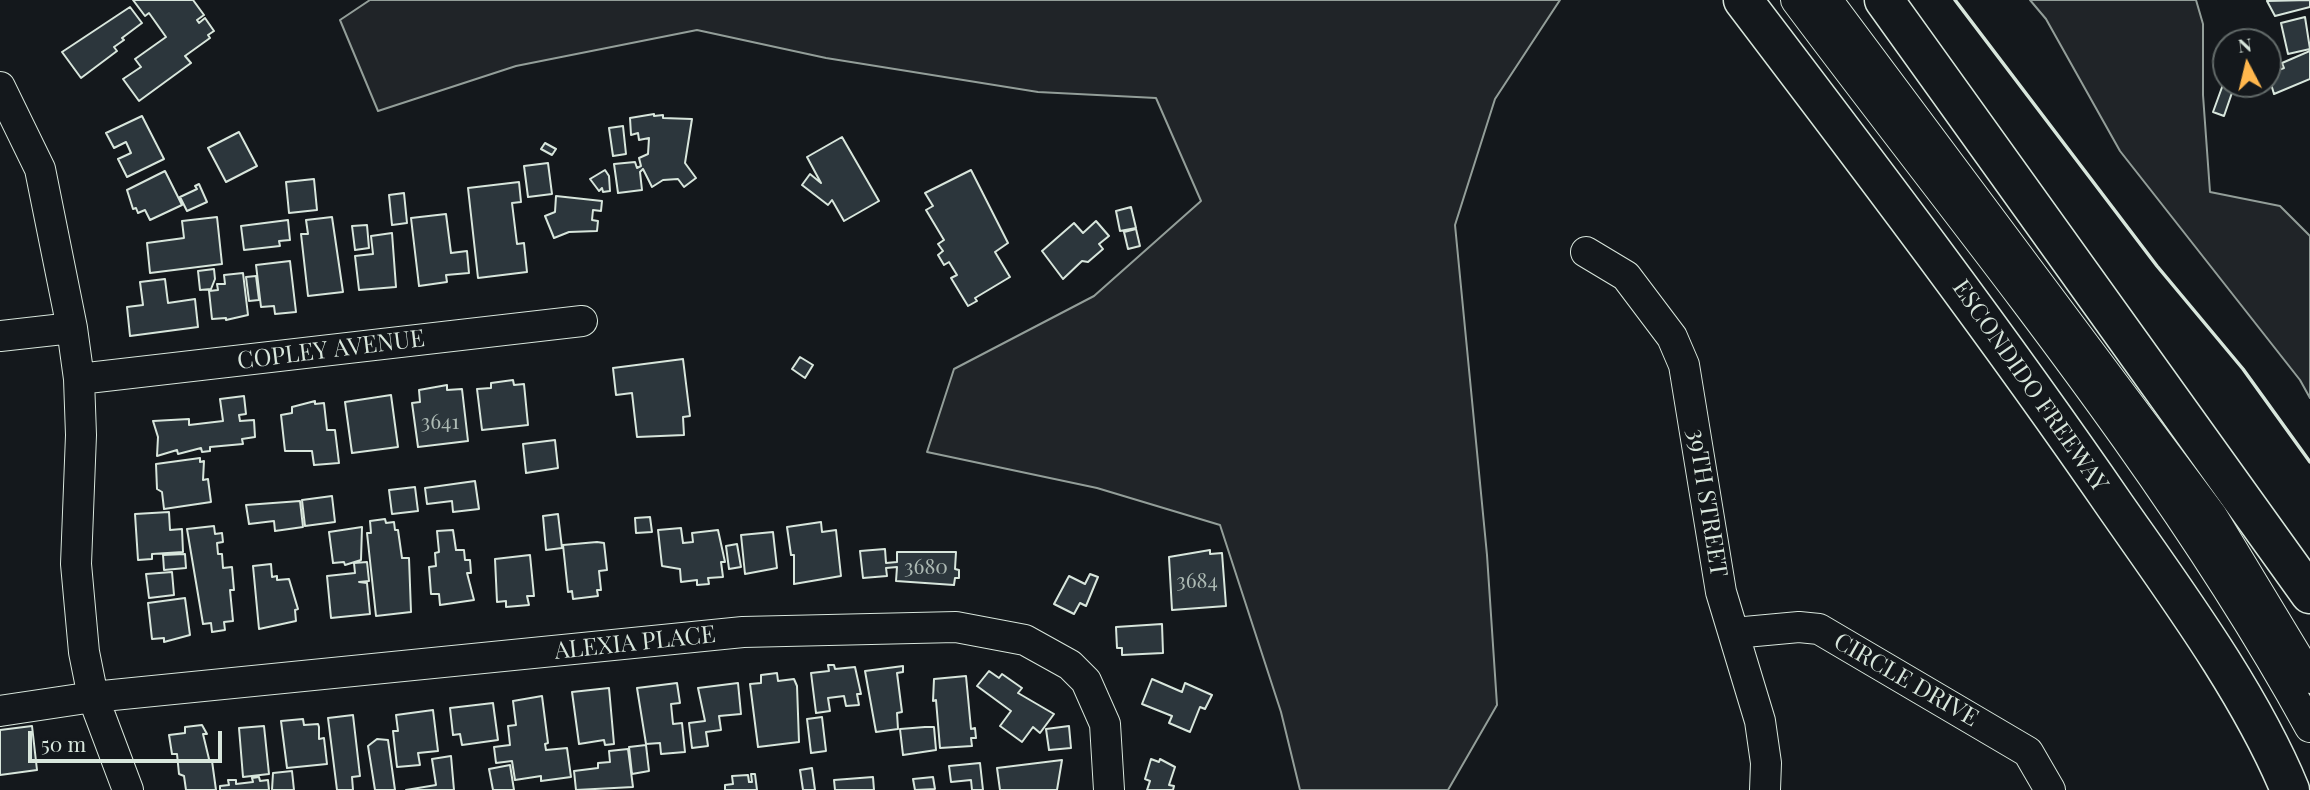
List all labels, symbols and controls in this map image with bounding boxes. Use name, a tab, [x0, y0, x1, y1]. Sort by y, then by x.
north arrow	[2212, 28, 2282, 98]
text: N	[2236, 30, 2253, 58]
street label: ESCONDIDO FREEWAY	[1946, 275, 2114, 497]
street label: COPLEY AVENUE	[236, 324, 426, 376]
house number: 3641	[421, 409, 459, 435]
street label: 39TH STREET	[1681, 427, 1733, 579]
house number: 3680	[904, 554, 948, 580]
house number: 3684	[1176, 568, 1218, 594]
street label: ALEXIA PLACE	[553, 620, 717, 666]
street label: CIRCLE DRIVE	[1829, 627, 1983, 733]
scale bar	[32, 716, 226, 760]
text: 50 m	[41, 729, 86, 757]

